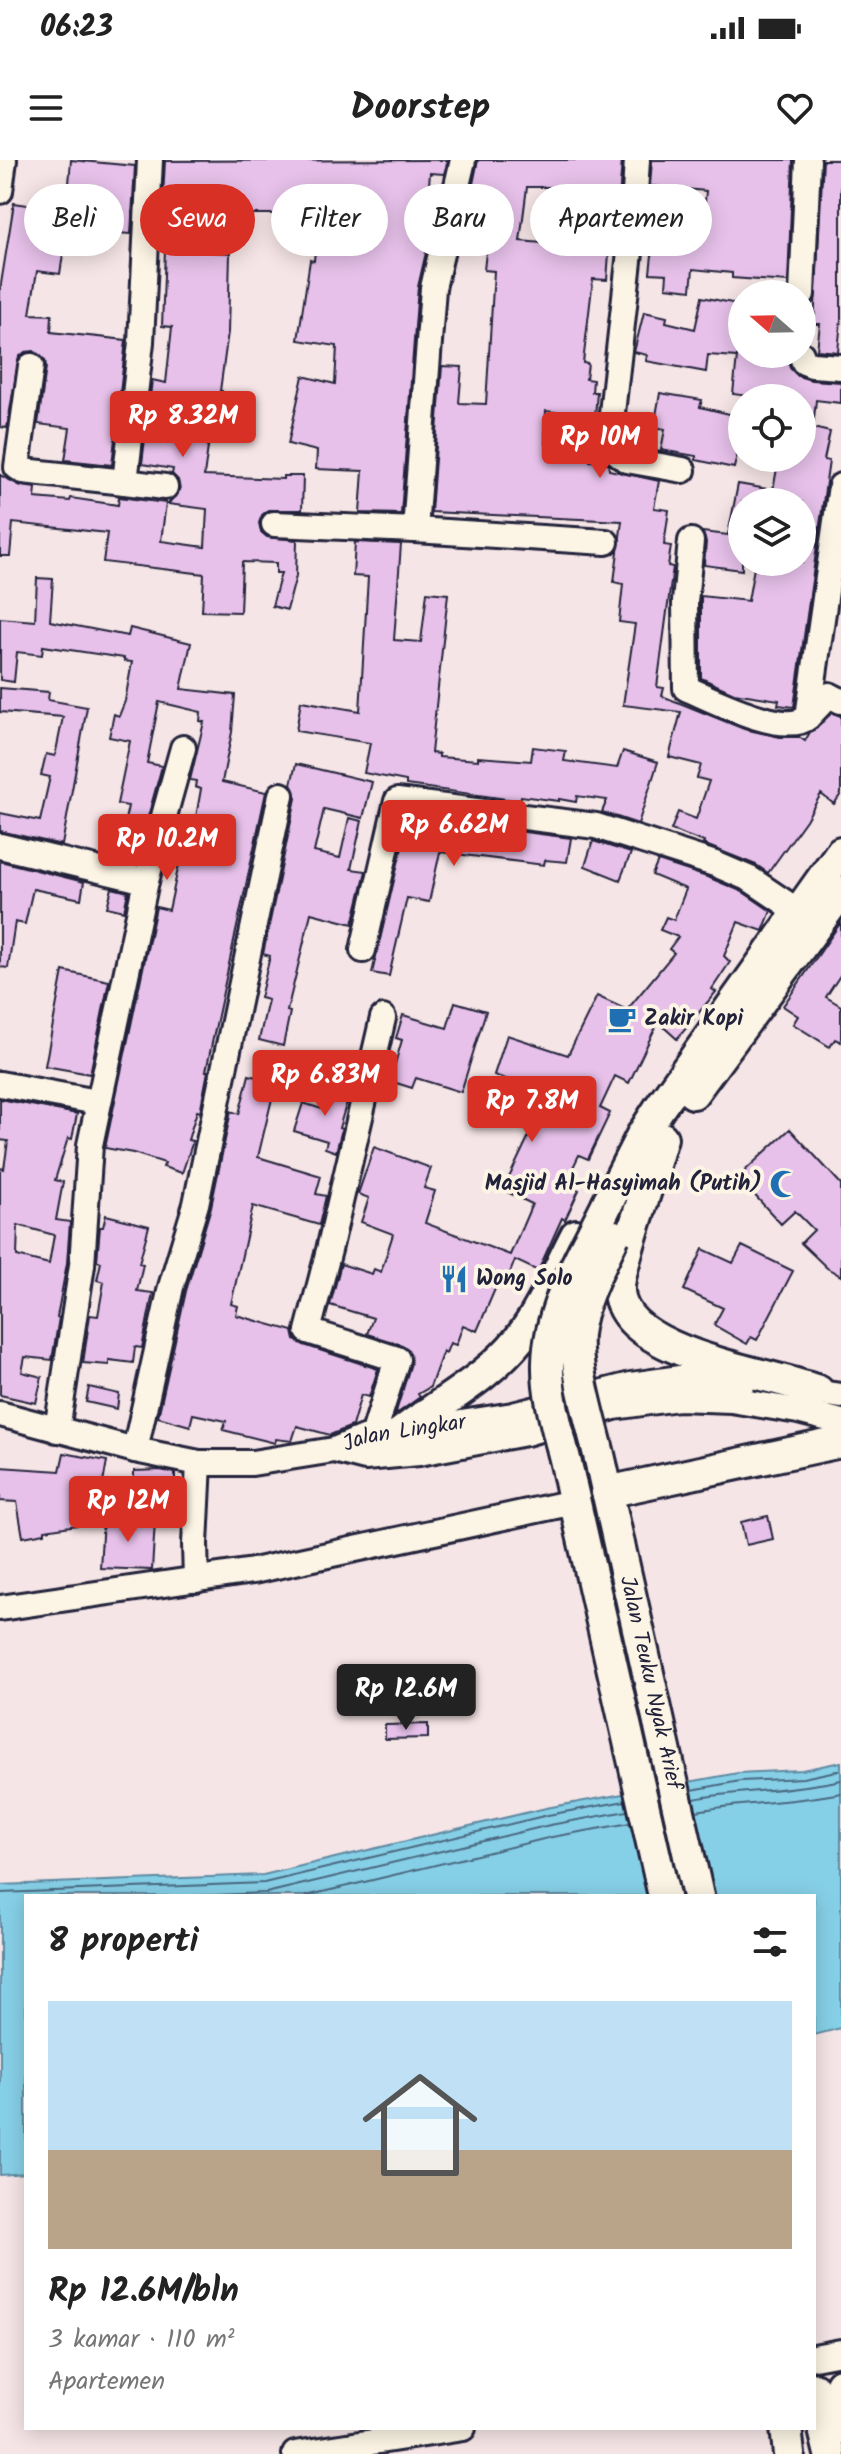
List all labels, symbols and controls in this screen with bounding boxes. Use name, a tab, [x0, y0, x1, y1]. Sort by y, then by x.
text: 06:23	[40, 4, 113, 52]
text: Doorstep	[351, 80, 490, 137]
icon: menu	[24, 86, 68, 130]
icon: heart	[773, 86, 817, 130]
chip: Beli	[24, 184, 124, 256]
chip: Sewa	[140, 184, 255, 256]
chip: Filter	[271, 184, 388, 256]
chip: Baru	[404, 184, 514, 256]
chip: Apartemen	[530, 184, 712, 256]
north arrow	[728, 280, 816, 368]
map controls	[728, 280, 816, 576]
button: locate	[728, 384, 816, 472]
pin: Rp 8.32M	[100, 391, 266, 459]
text: Rp 8.32M	[128, 396, 238, 438]
pin: Rp 10M	[535, 412, 665, 480]
text: Rp 10M	[560, 417, 640, 459]
button: layers	[728, 488, 816, 576]
pin: Rp 6.62M	[371, 800, 537, 868]
text: Rp 6.62M	[400, 805, 508, 847]
pin: Rp 10.2M	[84, 814, 250, 882]
text: Rp 10.2M	[116, 819, 218, 861]
place label: Zakir Kopi	[644, 1002, 745, 1037]
cafe icon: Zakir Kopi	[607, 1004, 637, 1034]
pin: Rp 6.83M	[242, 1050, 408, 1118]
text: Rp 6.83M	[270, 1055, 380, 1097]
pin: Rp 7.8M	[458, 1076, 606, 1144]
text: Rp 7.8M	[485, 1081, 579, 1123]
place label: Masjid Al-Hasyimah (Putih)	[485, 1167, 762, 1202]
mosque icon: Masjid Al-Hasyimah (Putih)	[769, 1169, 799, 1199]
place label: Wong Solo	[476, 1262, 573, 1297]
restaurant icon: Wong Solo	[439, 1264, 469, 1294]
street label: Jalan Lingkar	[337, 1405, 470, 1462]
pin: Rp 12M	[63, 1476, 193, 1544]
text: Rp 12M	[87, 1481, 169, 1523]
street label: Jalan Teuku Nyak Arief	[609, 1573, 692, 1795]
pin: Rp 12.6M	[323, 1664, 489, 1732]
text: Rp 12.6M	[355, 1669, 457, 1711]
text: 8 properti	[48, 1915, 199, 1969]
icon: filters	[748, 1920, 792, 1964]
icon: home	[348, 2053, 492, 2197]
text: Rp 12.6M/bln	[48, 2265, 239, 2319]
text: 3 kamar · 110 m²	[48, 2319, 235, 2361]
text: Apartemen	[48, 2361, 165, 2403]

